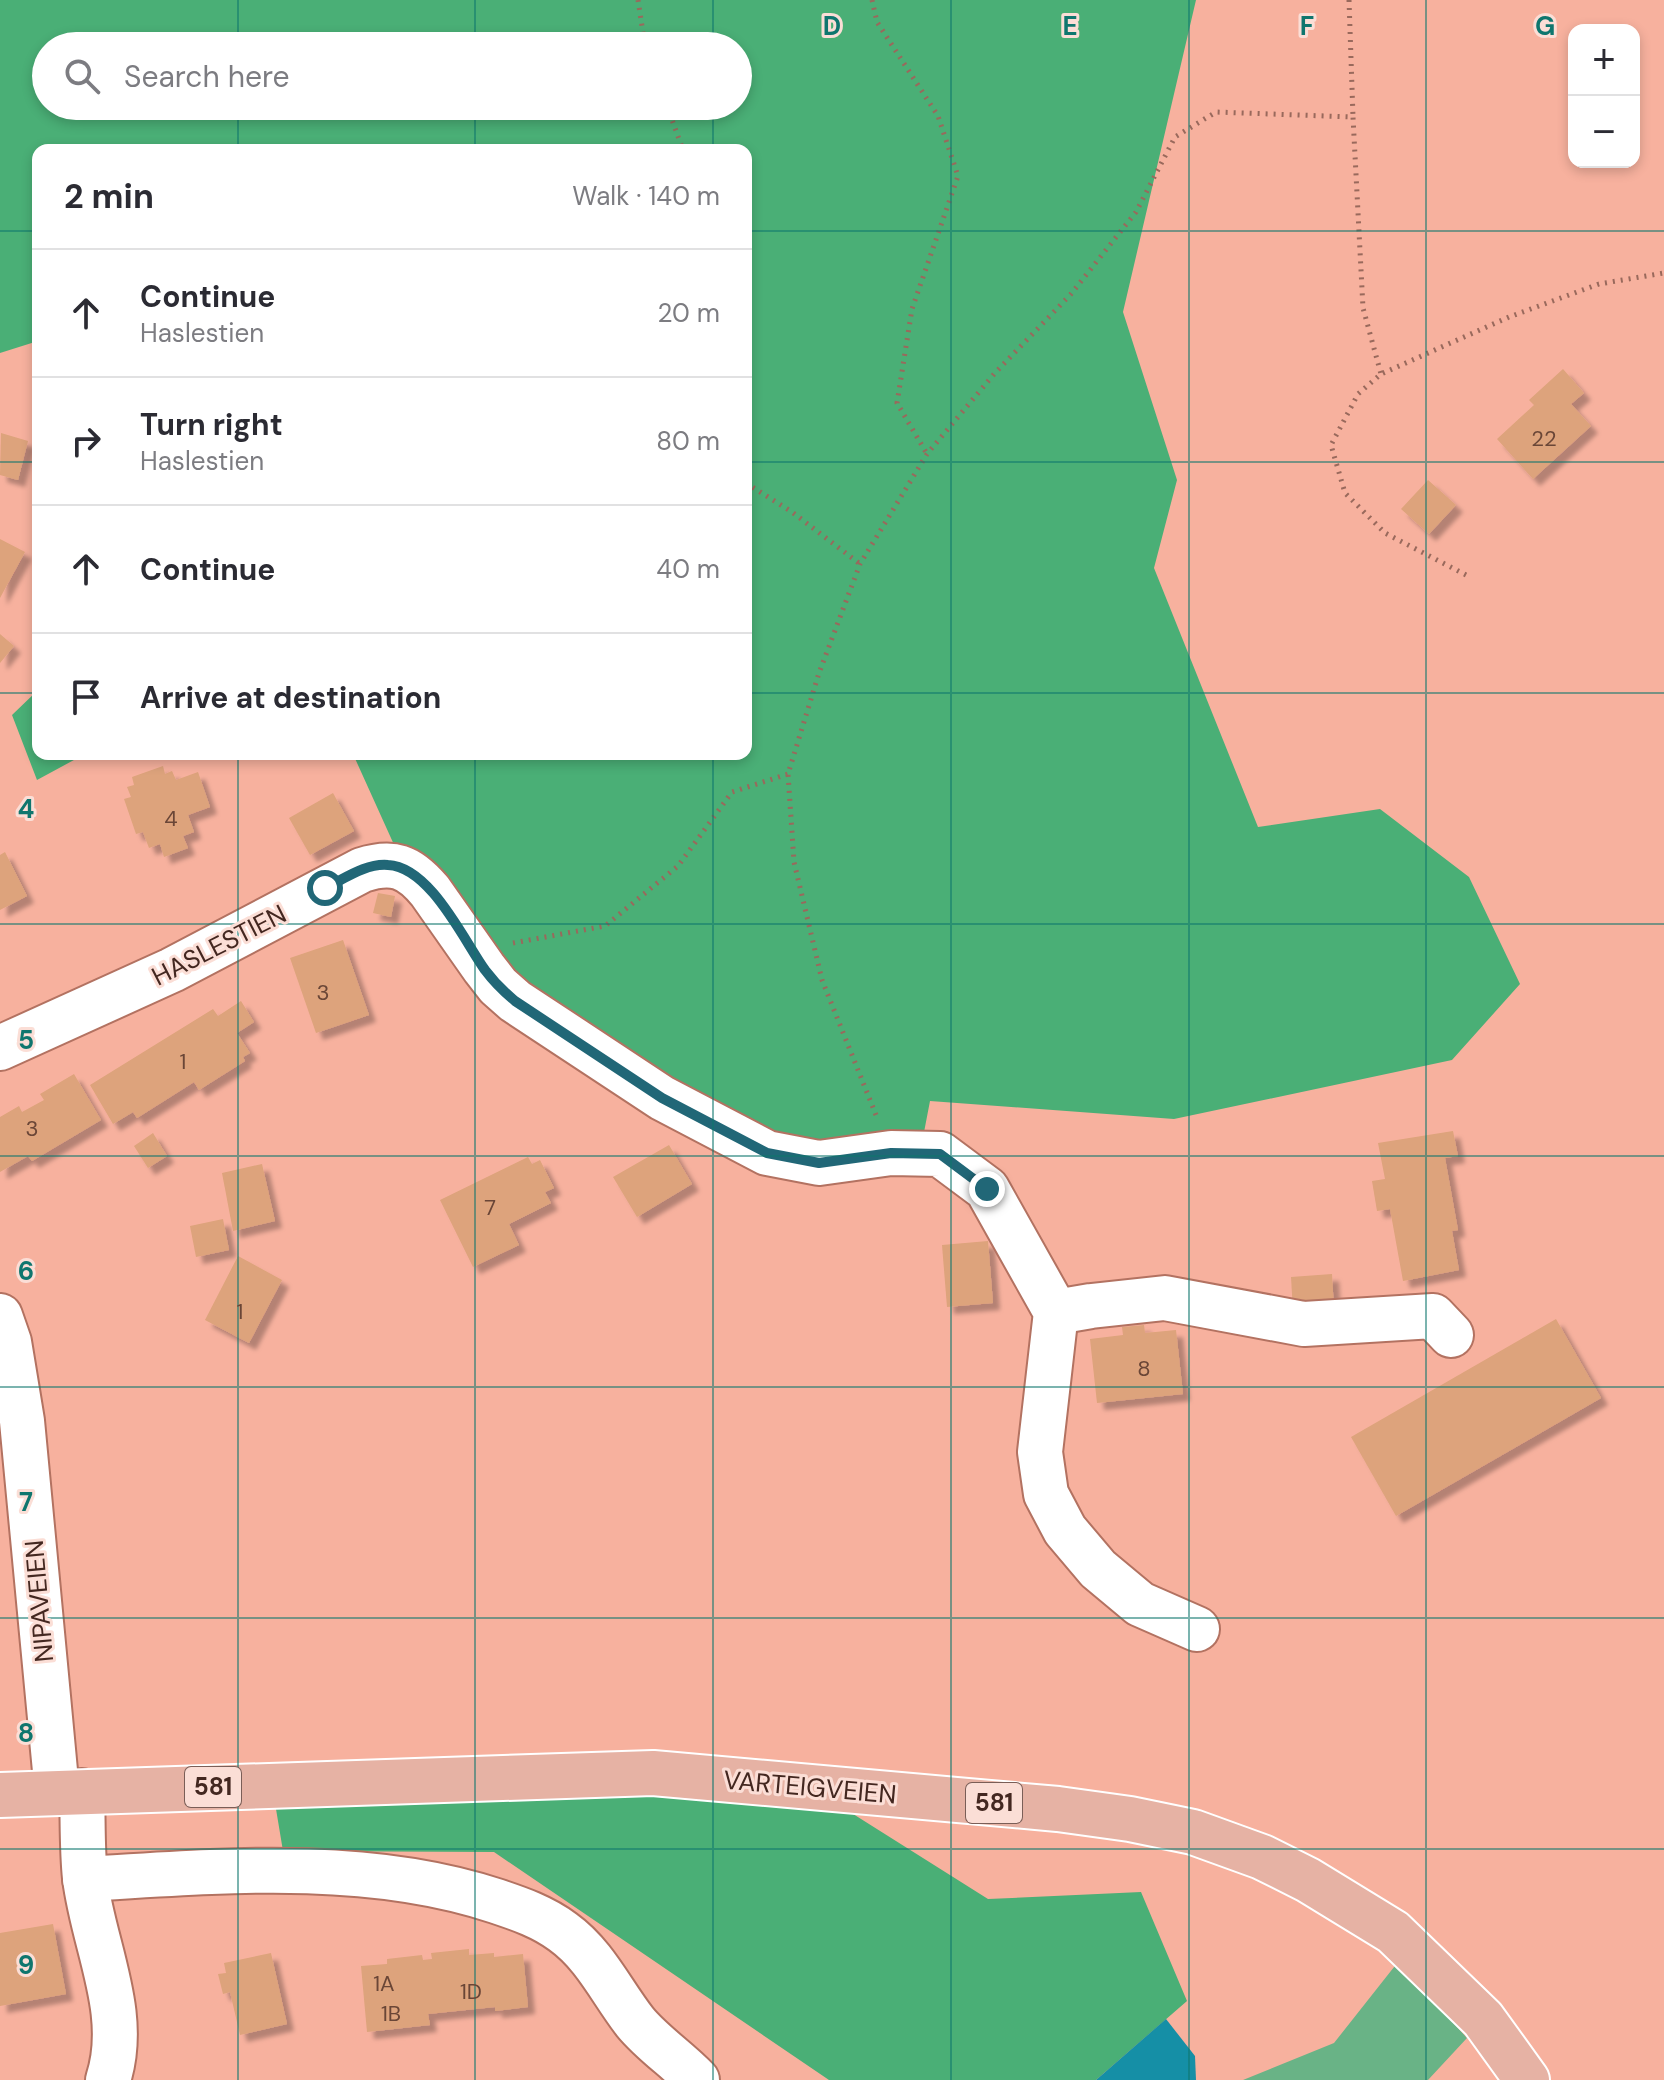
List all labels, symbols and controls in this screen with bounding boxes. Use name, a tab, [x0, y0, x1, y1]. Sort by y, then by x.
text: D	[823, 9, 841, 43]
text: E	[1062, 9, 1078, 43]
text: F	[1300, 9, 1314, 43]
text: G	[1535, 9, 1555, 43]
map controls	[1568, 24, 1640, 168]
button: +	[1568, 24, 1640, 96]
search box	[32, 32, 752, 120]
icon: search	[60, 54, 104, 98]
text: Search here	[124, 57, 290, 96]
button: −	[1568, 96, 1640, 168]
text: 2 min	[64, 174, 154, 219]
text: Walk · 140 m	[572, 179, 720, 213]
text: Continue	[140, 277, 275, 316]
icon: ahead	[64, 291, 108, 335]
text: 20 m	[657, 296, 720, 330]
text: Haslestien	[140, 316, 264, 350]
text: Turn right	[140, 405, 283, 444]
icon: right	[64, 419, 108, 463]
text: 80 m	[656, 424, 720, 458]
house number: 22	[1531, 424, 1557, 453]
text: Haslestien	[140, 444, 264, 478]
icon: ahead	[64, 547, 108, 591]
text: Continue	[140, 550, 275, 589]
text: 40 m	[656, 552, 720, 586]
icon: arrive	[64, 675, 108, 719]
text: Arrive at destination	[140, 678, 441, 717]
text: 4	[18, 792, 34, 826]
house number: 4	[164, 804, 178, 833]
route start	[307, 870, 343, 906]
street label: HASLESTIEN	[146, 897, 292, 993]
house number: 3	[316, 978, 330, 1007]
text: 5	[18, 1023, 34, 1057]
house number: 1	[180, 1047, 186, 1076]
house number: 3	[25, 1114, 39, 1143]
route end	[969, 1171, 1005, 1207]
house number: 7	[484, 1193, 496, 1222]
text: 6	[18, 1254, 34, 1288]
house number: 1	[237, 1297, 243, 1326]
house number: 8	[1137, 1354, 1151, 1383]
text: 7	[19, 1485, 33, 1519]
street label: NIPAVEIEN	[17, 1539, 61, 1663]
text: 8	[18, 1716, 34, 1750]
street label: VARTEIGVEIEN	[722, 1763, 898, 1811]
road number: 581	[185, 1767, 241, 1807]
road number: 581	[966, 1783, 1022, 1823]
text: 9	[18, 1948, 34, 1982]
house number: 1A	[373, 1969, 395, 1998]
house number: 1D	[460, 1977, 482, 2006]
house number: 1B	[381, 1999, 401, 2028]

